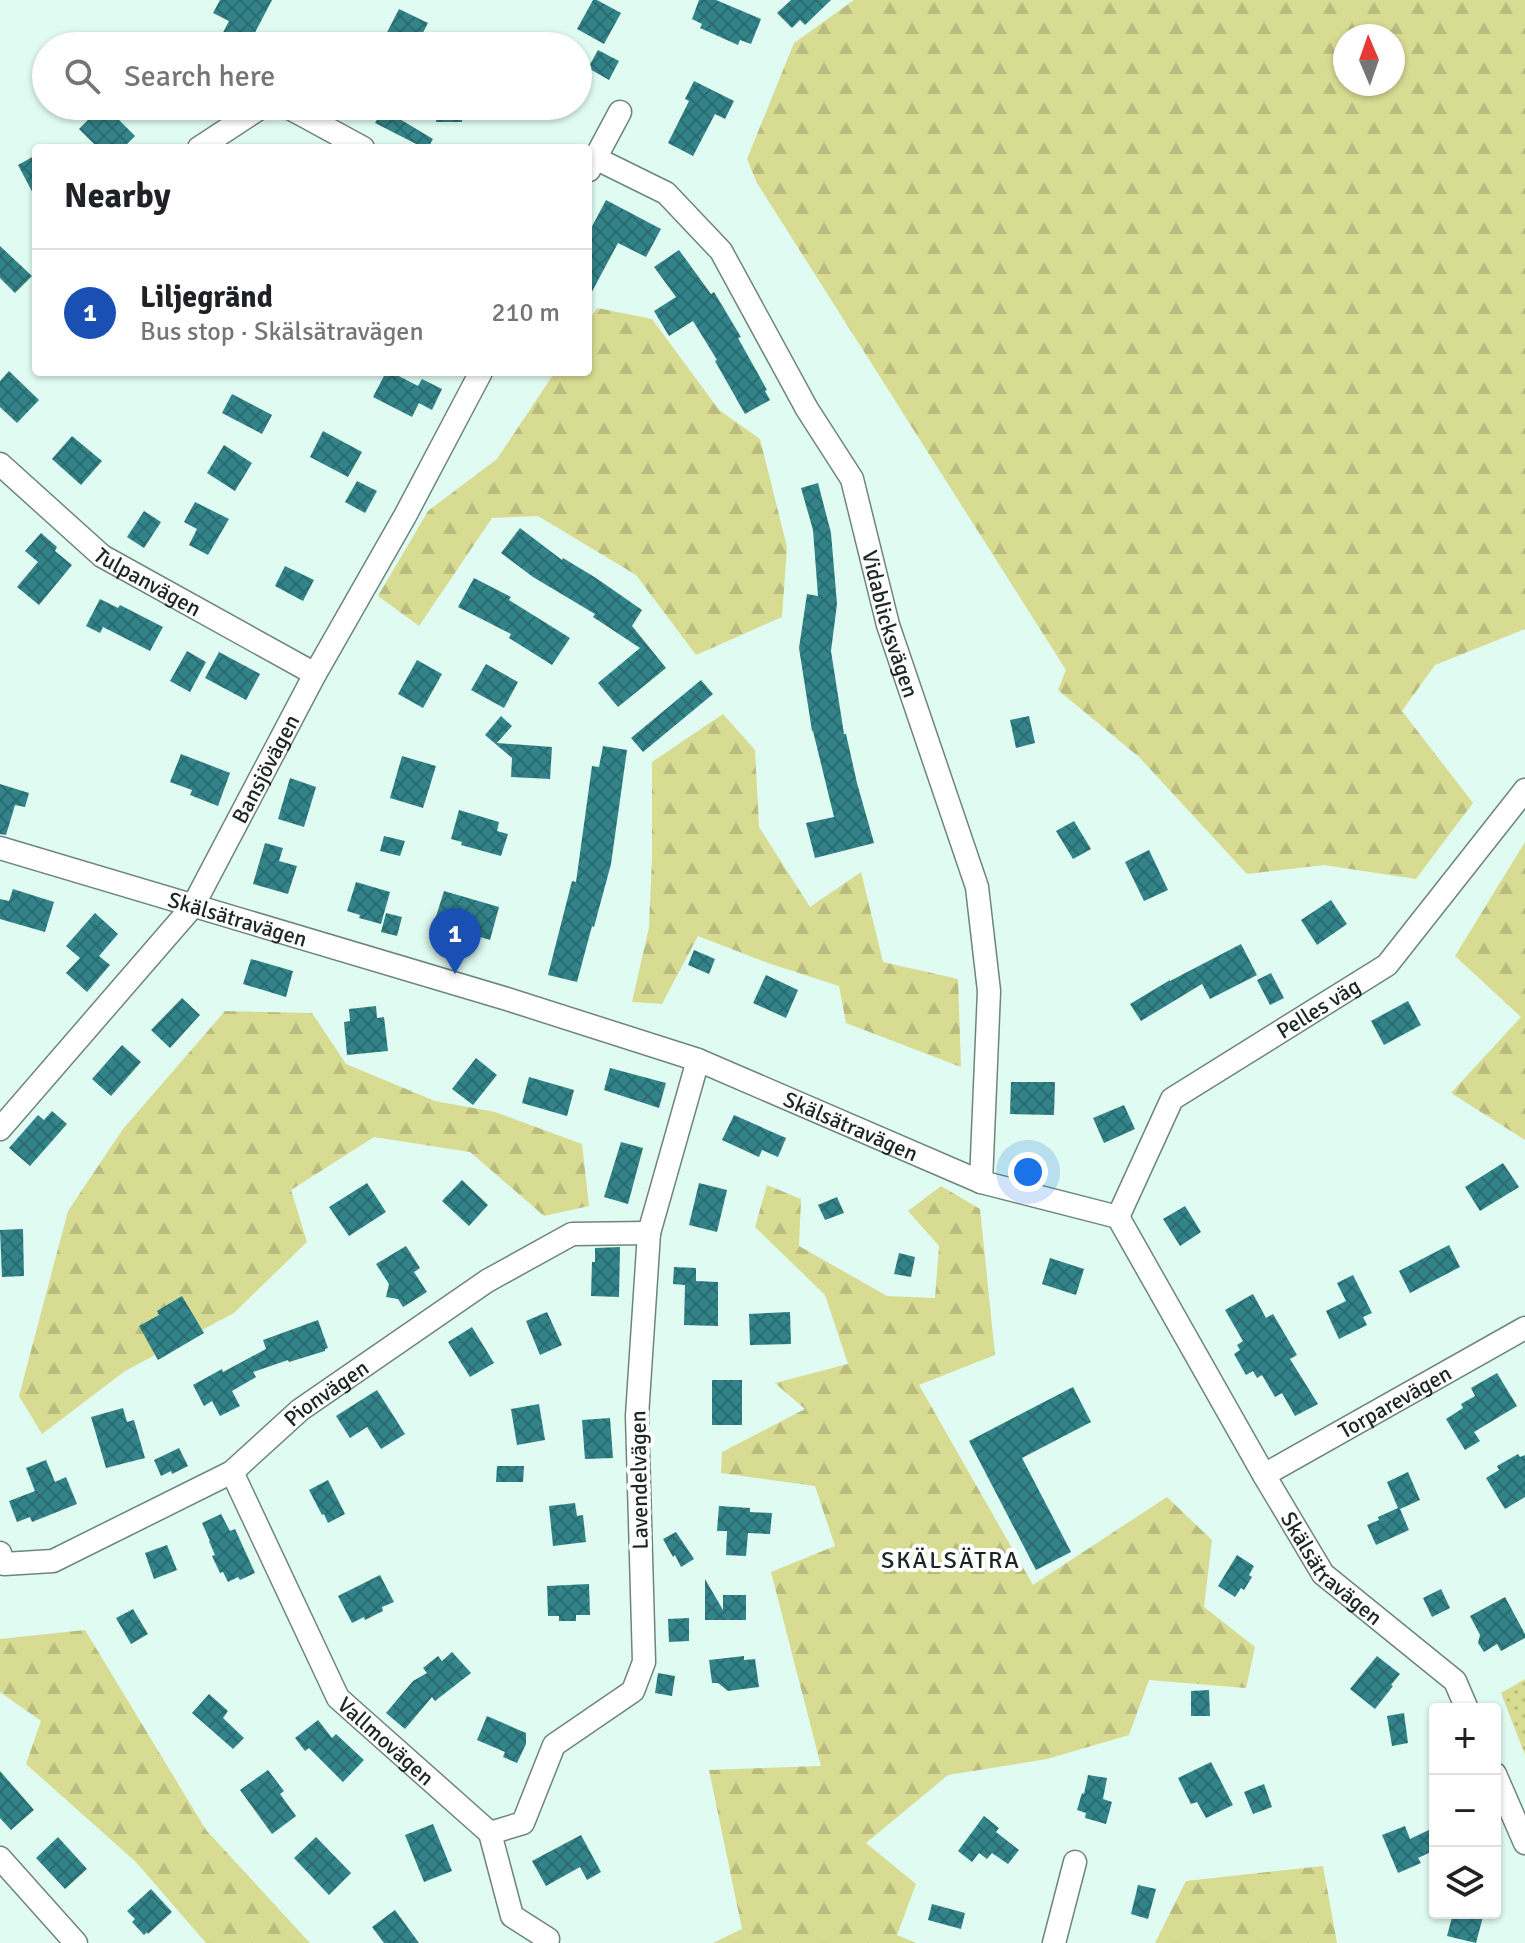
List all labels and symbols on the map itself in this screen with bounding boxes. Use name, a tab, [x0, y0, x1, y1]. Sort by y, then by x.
north arrow	[1333, 24, 1405, 96]
street label: Tulpanvägen	[88, 542, 206, 622]
street label: Vidablicksvägen	[857, 547, 925, 701]
street label: Bansjövägen	[225, 710, 305, 828]
street label: Skälsätravägen	[165, 885, 310, 952]
pin: 1	[429, 908, 481, 974]
street label: Pelles väg	[1271, 972, 1365, 1044]
street label: Skälsätravägen	[780, 1085, 922, 1167]
your location	[1008, 1152, 1048, 1192]
street label: Pionvägen	[278, 1353, 373, 1432]
street label: Torparevägen	[1333, 1359, 1456, 1444]
street label: Lavendelvägen	[624, 1410, 654, 1550]
street label: Skälsätravägen	[1275, 1506, 1388, 1630]
district label: SKÄLSÄTRA	[881, 1545, 1021, 1575]
street label: Vallmovägen	[332, 1691, 440, 1791]

